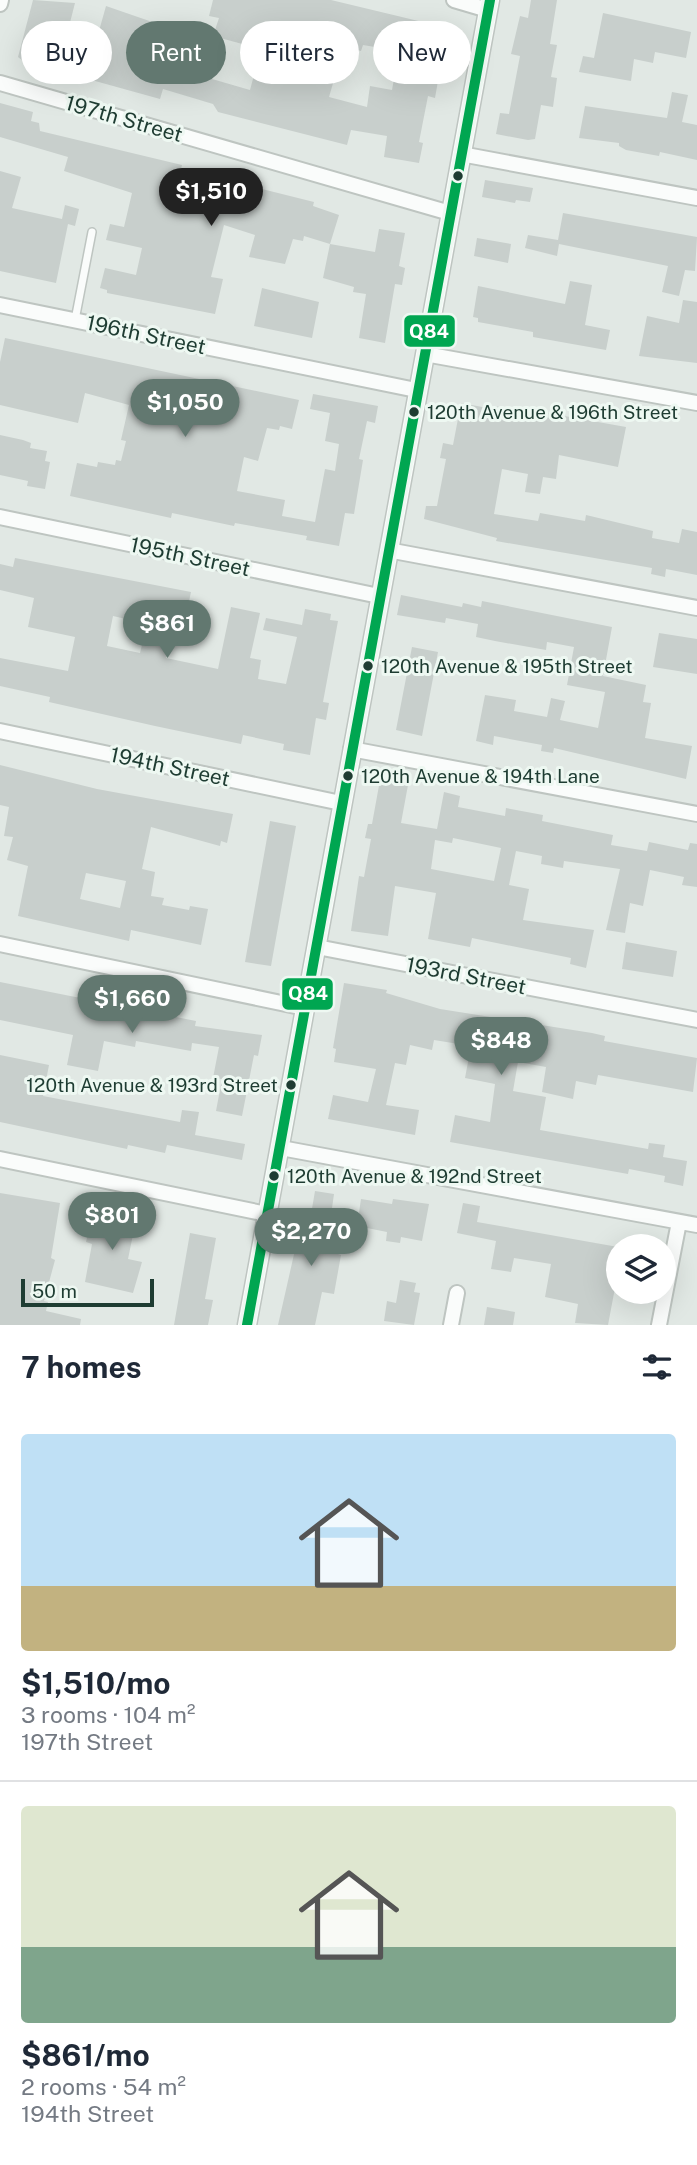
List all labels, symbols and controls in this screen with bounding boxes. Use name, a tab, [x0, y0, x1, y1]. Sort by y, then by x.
chip: Buy	[21, 21, 112, 84]
chip: Rent	[126, 21, 226, 84]
chip: Filters	[240, 21, 359, 84]
chip: New	[373, 21, 471, 84]
street label: 197th Street	[63, 90, 186, 147]
pin: $1,510	[154, 168, 268, 228]
unlabelled marker	[451, 169, 465, 183]
text: $1,510	[175, 177, 247, 204]
street label: 196th Street	[84, 310, 208, 359]
line badge: Q84	[403, 314, 456, 348]
text: Q84	[409, 320, 449, 342]
pin: $1,050	[128, 380, 242, 439]
text: $1,050	[146, 388, 224, 415]
place label: 120th Avenue & 196th Street	[427, 401, 678, 423]
marker: 120th Avenue & 196th Street	[407, 405, 421, 419]
street label: 195th Street	[128, 532, 252, 581]
pin: $861	[126, 600, 208, 660]
text: $861	[139, 609, 195, 636]
place label: 120th Avenue & 195th Street	[381, 655, 633, 677]
marker: 120th Avenue & 195th Street	[361, 659, 375, 673]
street label: 194th Street	[108, 742, 232, 791]
place label: 120th Avenue & 194th Lane	[361, 765, 600, 787]
marker: 120th Avenue & 194th Lane	[341, 769, 355, 783]
street label: 193rd Street	[404, 952, 528, 999]
pin: $1,660	[75, 976, 189, 1035]
line badge: Q84	[281, 977, 334, 1011]
text: Q84	[288, 982, 328, 1004]
text: $1,660	[94, 984, 170, 1011]
pin: $848	[460, 1018, 542, 1077]
text: $848	[470, 1026, 532, 1053]
place label: 120th Avenue & 193rd Street	[26, 1074, 278, 1096]
marker: 120th Avenue & 193rd Street	[284, 1078, 298, 1092]
place label: 120th Avenue & 192nd Street	[287, 1165, 542, 1187]
marker: 120th Avenue & 192nd Street	[267, 1169, 281, 1183]
pin: $801	[71, 1192, 153, 1252]
text: $801	[84, 1201, 140, 1228]
pin: $2,270	[254, 1208, 368, 1268]
text: $2,270	[271, 1217, 351, 1244]
map controls	[606, 1234, 676, 1304]
button: layers	[606, 1234, 676, 1304]
scale bar	[21, 1276, 154, 1308]
text: 50 m	[32, 1280, 77, 1302]
icon: filters	[638, 1348, 676, 1386]
text: 7 homes	[21, 1349, 142, 1385]
icon: home	[286, 1480, 412, 1606]
text: $1,510/mo	[21, 1665, 171, 1701]
text: 3 rooms · 104 m²	[21, 1701, 195, 1728]
text: 197th Street	[21, 1728, 153, 1755]
icon: home	[286, 1852, 412, 1978]
text: $861/mo	[21, 2037, 150, 2073]
text: 2 rooms · 54 m²	[21, 2073, 186, 2100]
text: 194th Street	[21, 2100, 154, 2127]

